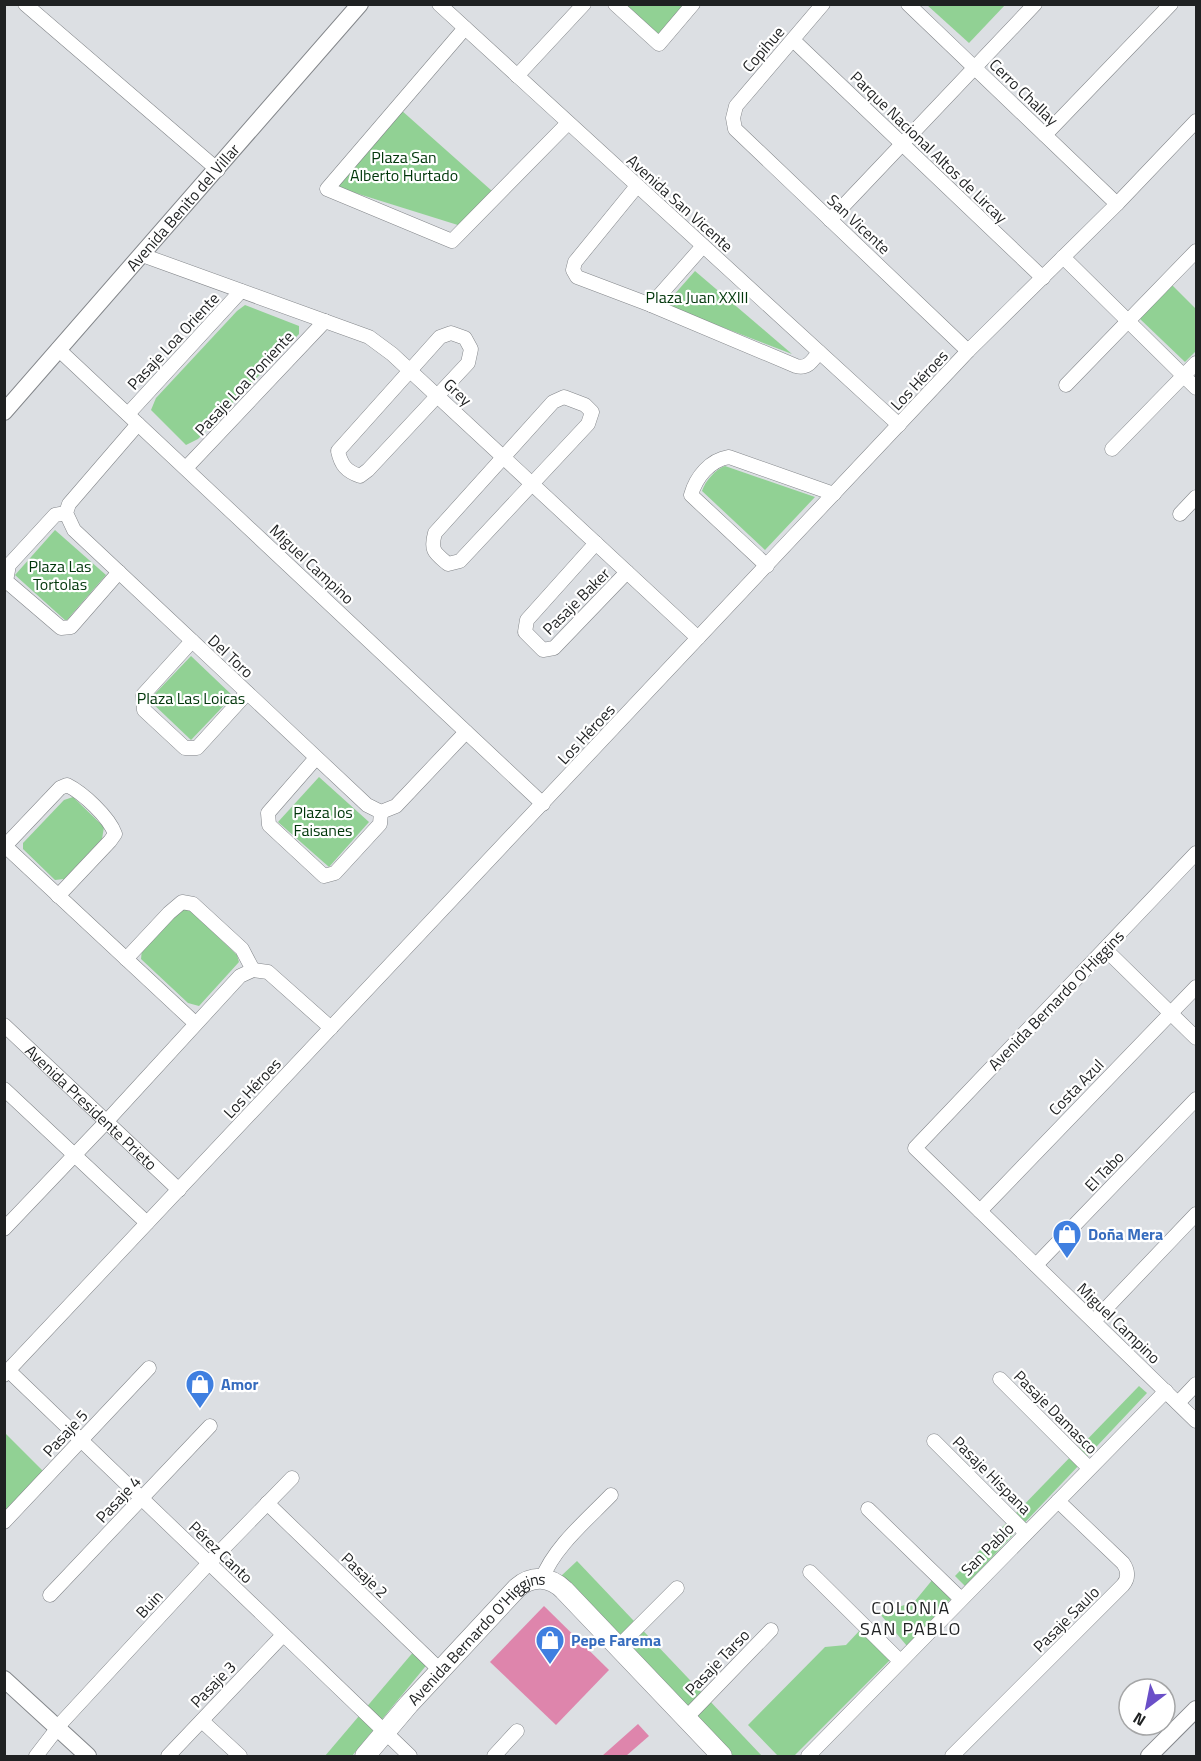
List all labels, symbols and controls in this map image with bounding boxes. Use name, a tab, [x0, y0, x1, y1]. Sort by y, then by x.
street label: Copihue	[736, 21, 790, 77]
street label: Cerro Challay	[984, 53, 1064, 131]
street label: Parque Nacional Altos de Lircay	[845, 65, 1013, 229]
street label: Avenida Benito del Villar	[120, 138, 246, 276]
park label: Plaza San Alberto Hurtado	[350, 145, 458, 187]
street label: Avenida San Vicente	[622, 149, 738, 257]
street label: San Vicente	[822, 188, 896, 260]
park label: Plaza Juan XXIII	[646, 285, 748, 309]
street label: Pasaje Loa Oriente	[121, 287, 225, 395]
street label: Pasaje Loa Poniente	[189, 325, 299, 441]
street label: Los Héroes	[885, 344, 953, 416]
street label: Grey	[439, 373, 478, 411]
street label: Miguel Campino	[264, 518, 360, 610]
park label: Plaza Las Tortolas	[28, 554, 92, 596]
street label: Pasaje Baker	[537, 561, 616, 640]
street label: Del Toro	[203, 629, 259, 683]
park label: Plaza Las Loicas	[137, 686, 245, 710]
street label: Los Héroes	[552, 698, 620, 770]
park label: Plaza los Faisanes	[293, 800, 353, 842]
street label: Avenida Bernardo O'Higgins	[982, 924, 1130, 1076]
street label: Avenida Presidente Prieto	[20, 1039, 163, 1176]
street label: Los Héroes	[218, 1052, 286, 1124]
street label: Costa Azul	[1043, 1053, 1109, 1121]
street label: El Tabo	[1079, 1145, 1129, 1197]
shop icon: Doña Mera	[1051, 1218, 1083, 1260]
place label: Doña Mera	[1088, 1222, 1163, 1246]
street label: Miguel Campino	[1072, 1277, 1166, 1369]
street label: Pasaje Damasco	[1008, 1364, 1104, 1460]
shop icon: Amor	[184, 1368, 216, 1410]
place label: Amor	[221, 1372, 259, 1396]
street label: Pasaje 5	[37, 1404, 93, 1462]
street label: Pasaje Hispana	[947, 1430, 1037, 1520]
street label: Pasaje 4	[90, 1470, 146, 1528]
street label: Pérez Canto	[183, 1515, 259, 1589]
street label: San Pablo	[955, 1517, 1019, 1581]
street label: Pasaje 2	[336, 1547, 394, 1603]
street label: Avenida Bernardo O'Higgins	[402, 1567, 547, 1711]
street label: Pasaje Saulo	[1027, 1580, 1105, 1658]
street label: Buin	[130, 1585, 168, 1623]
district label: COLONIA SAN PABLO	[860, 1594, 962, 1642]
street label: Pasaje Tarso	[679, 1623, 755, 1701]
shop icon: Pepe Farema	[534, 1624, 566, 1666]
place label: Pepe Farema	[571, 1628, 661, 1652]
street label: Pasaje 3	[185, 1655, 241, 1713]
north arrow	[1117, 1677, 1177, 1737]
text: N	[1128, 1707, 1150, 1733]

